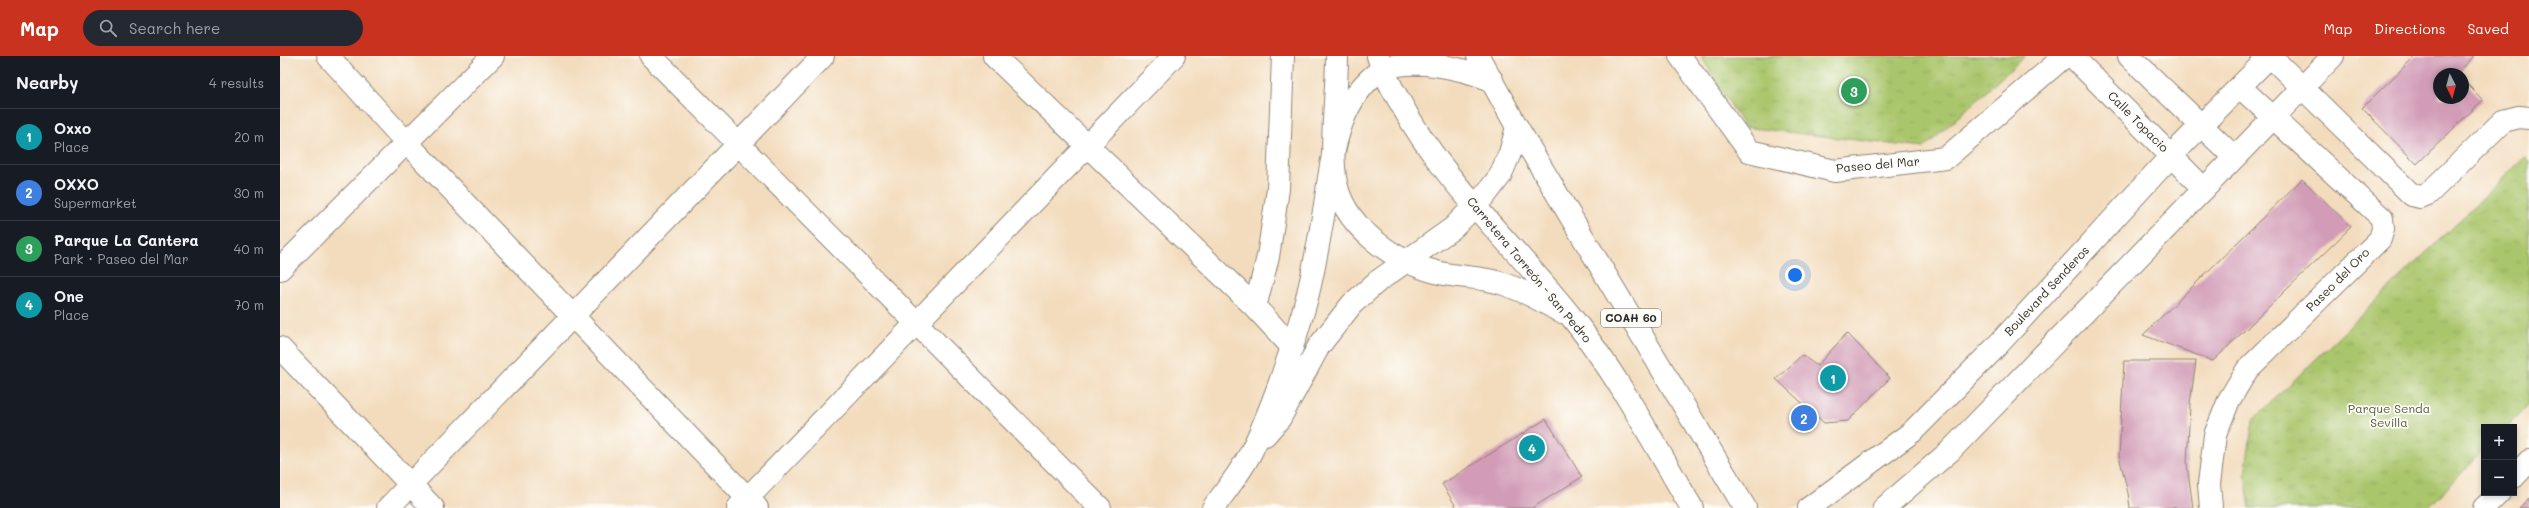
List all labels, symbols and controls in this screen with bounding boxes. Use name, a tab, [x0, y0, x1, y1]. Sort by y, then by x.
search box	[83, 10, 363, 46]
text: Map	[20, 16, 59, 41]
icon: search	[97, 17, 119, 39]
text: Search here	[129, 18, 220, 38]
text: Map	[2324, 19, 2352, 38]
text: Directions	[2374, 19, 2445, 38]
text: Saved	[2467, 19, 2509, 38]
north arrow	[2433, 68, 2469, 104]
text: Nearby	[16, 71, 78, 93]
text: 4 results	[209, 74, 264, 91]
pin: 3	[1841, 76, 1867, 106]
street label: Calle Topacio	[2105, 87, 2173, 155]
text: Oxxo	[54, 118, 91, 138]
text: 1	[26, 128, 32, 145]
text: 20 m	[234, 128, 264, 145]
text: Place	[54, 138, 89, 155]
street label: Paseo del Mar	[1835, 152, 1920, 176]
text: OXXO	[54, 174, 99, 194]
text: 2	[25, 184, 33, 201]
text: 30 m	[234, 184, 264, 201]
street label: Carretera Torreón - San Pedro	[1464, 193, 1596, 346]
text: Supermarket	[54, 194, 137, 211]
text: Parque La Cantera	[54, 230, 199, 250]
text: 3	[25, 240, 33, 257]
text: 40 m	[234, 240, 264, 257]
street label: Boulevard Senderos	[2000, 242, 2092, 339]
street label: Paseo del Oro	[2302, 244, 2372, 314]
text: Park · Paseo del Mar	[54, 250, 188, 267]
your location	[1785, 265, 1805, 285]
text: One	[54, 286, 84, 306]
text: 4	[25, 296, 33, 313]
text: 70 m	[234, 296, 264, 313]
text: Place	[54, 306, 89, 323]
road number: COAH 60	[1601, 309, 1661, 327]
pin: 1	[1820, 363, 1846, 393]
park label: Parque Senda Sevilla	[2348, 400, 2430, 430]
pin: 2	[1791, 403, 1817, 433]
map controls	[2481, 424, 2517, 496]
button: +	[2481, 424, 2517, 460]
pin: 4	[1519, 433, 1545, 463]
button: −	[2481, 460, 2517, 496]

